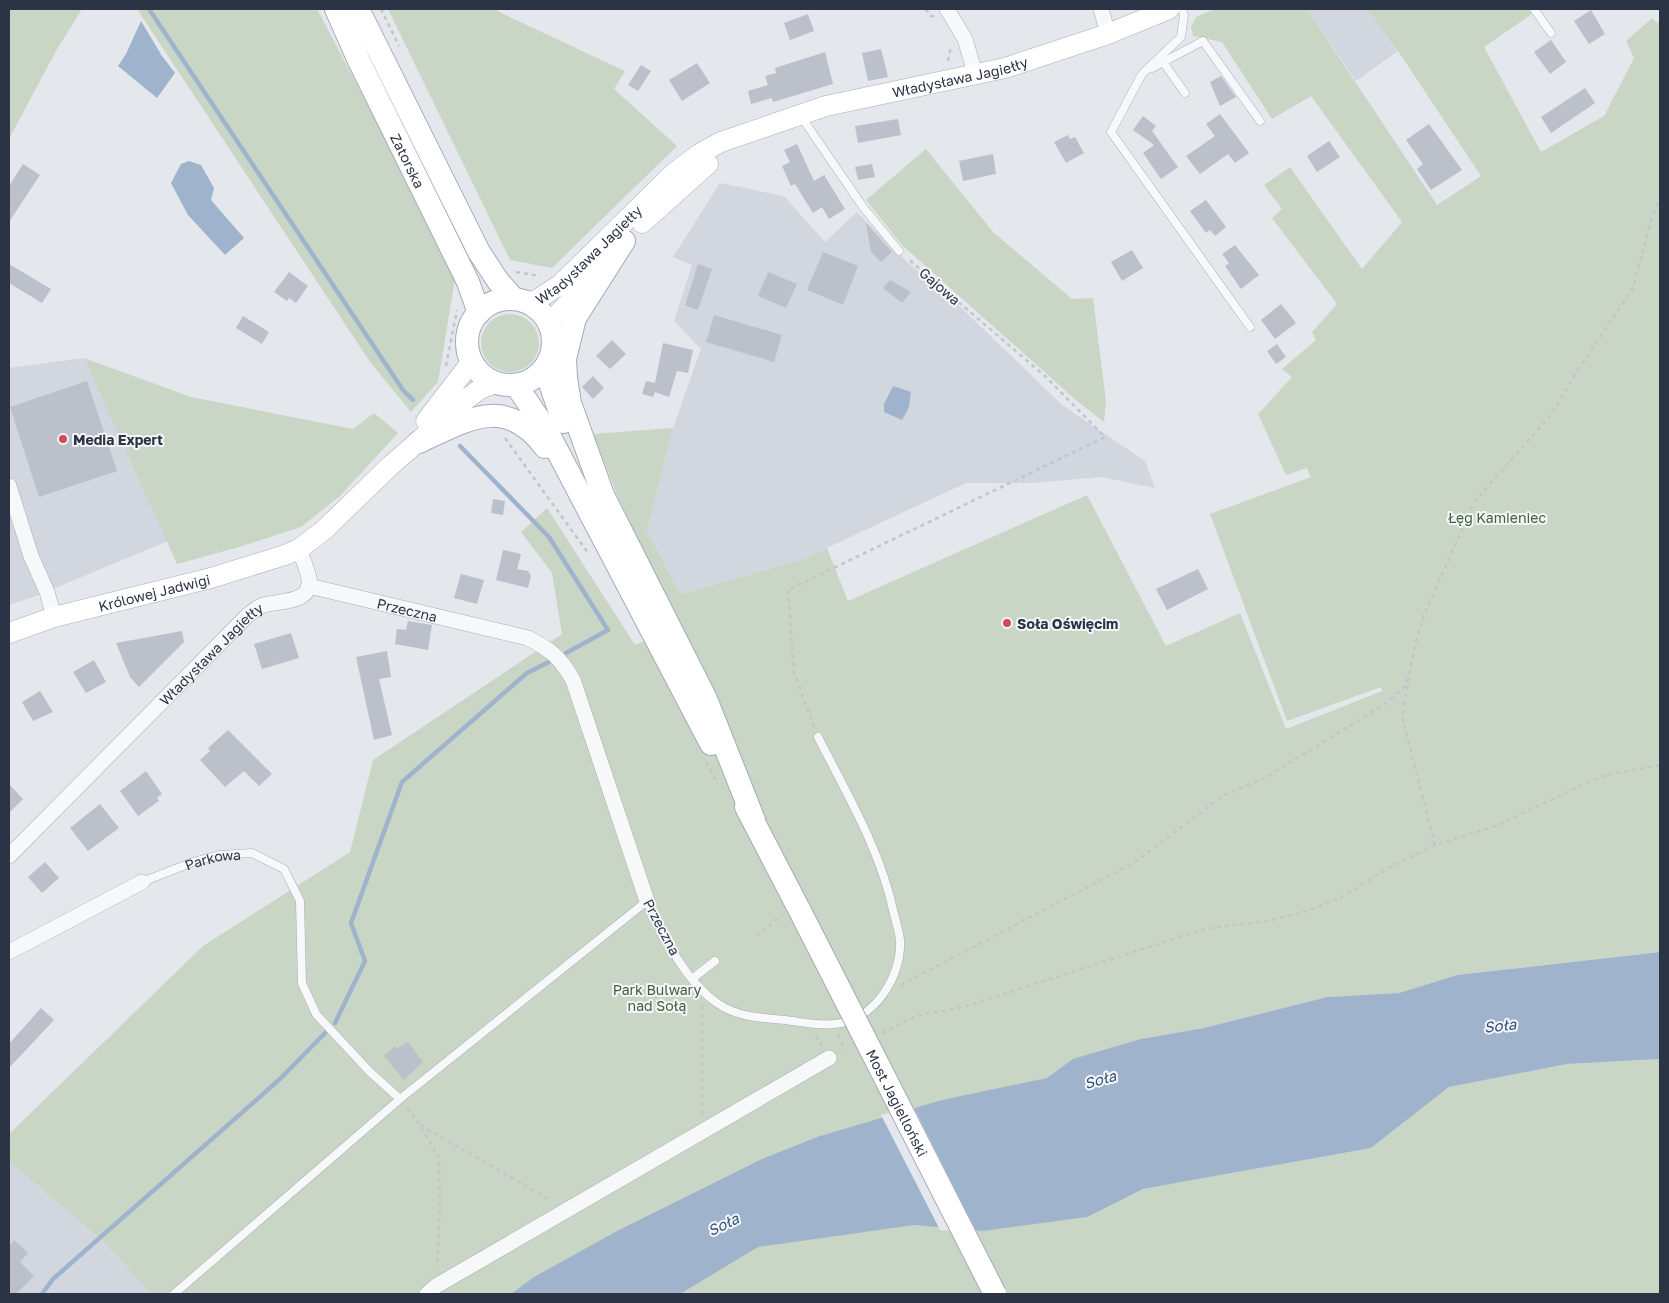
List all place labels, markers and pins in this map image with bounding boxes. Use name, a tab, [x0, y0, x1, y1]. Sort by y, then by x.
place label: Media Expert	[73, 431, 163, 448]
marker: Media Expert	[57, 433, 69, 445]
place label: Soła Oświęcim	[1017, 615, 1118, 632]
marker: Soła Oświęcim	[1001, 617, 1013, 629]

